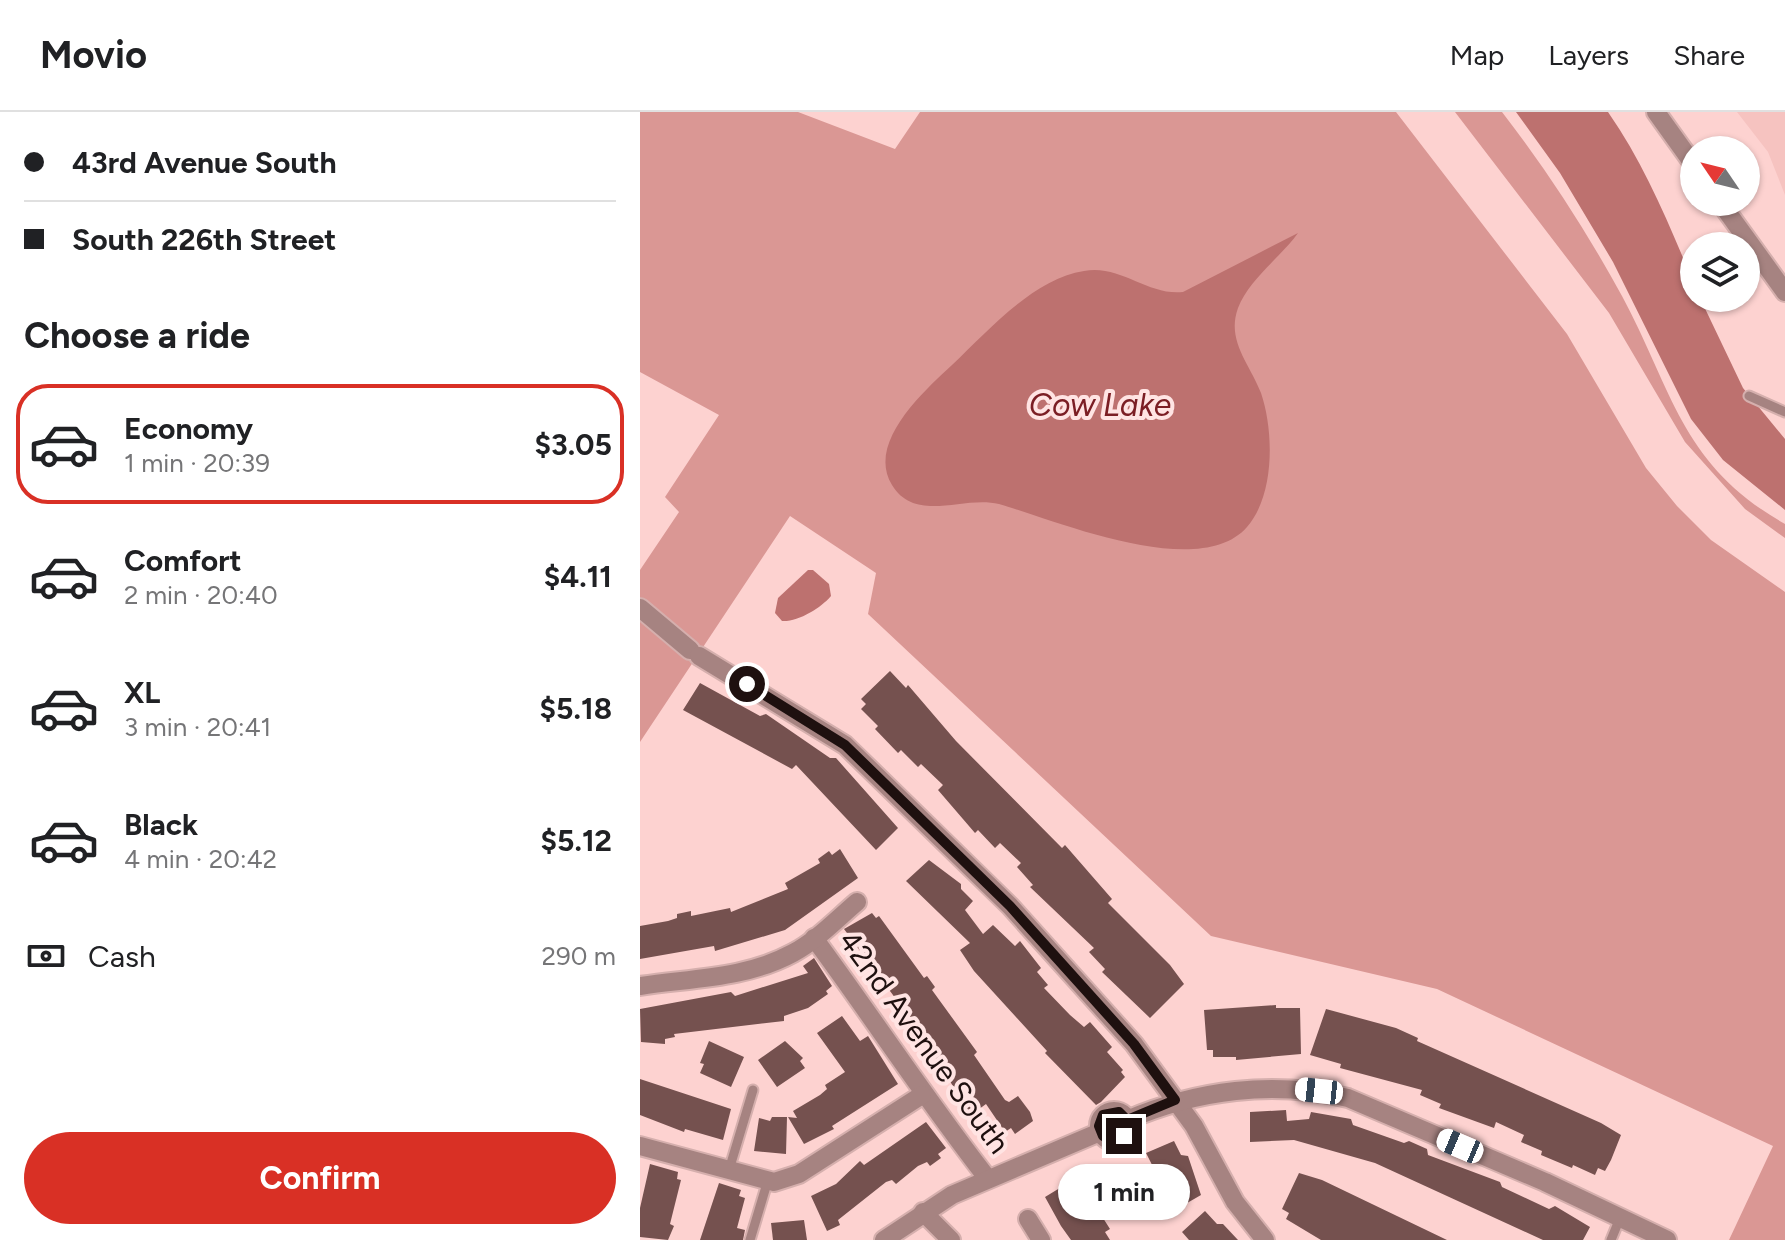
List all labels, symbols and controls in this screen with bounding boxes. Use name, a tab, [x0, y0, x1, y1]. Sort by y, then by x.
text: Movio	[40, 32, 147, 78]
text: Map	[1450, 38, 1504, 72]
text: Layers	[1548, 38, 1629, 72]
text: Share	[1673, 38, 1745, 72]
north arrow	[1680, 136, 1760, 216]
map controls	[1680, 136, 1760, 312]
text: 43rd Avenue South	[72, 144, 337, 181]
text: South 226th Street	[72, 221, 336, 258]
button: layers	[1680, 232, 1760, 312]
text: Choose a ride	[24, 314, 250, 357]
water label: Cow Lake	[1029, 386, 1171, 424]
icon: car	[28, 408, 100, 480]
text: Economy	[124, 410, 253, 447]
text: $3.05	[534, 426, 612, 463]
text: 1 min · 20:39	[124, 447, 270, 479]
icon: car	[28, 540, 100, 612]
text: Comfort	[124, 542, 242, 579]
text: $4.11	[544, 558, 612, 595]
text: 2 min · 20:40	[124, 579, 278, 611]
route start	[729, 666, 765, 702]
icon: car	[28, 672, 100, 744]
text: XL	[124, 674, 160, 711]
text: $5.18	[539, 690, 612, 727]
text: 3 min · 20:41	[124, 711, 271, 743]
icon: car	[28, 804, 100, 876]
text: Black	[124, 806, 198, 843]
text: $5.12	[540, 822, 612, 859]
text: 4 min · 20:42	[124, 843, 277, 875]
street label: 42nd Avenue South	[831, 923, 1018, 1160]
icon: cash	[24, 934, 68, 978]
text: Cash	[88, 938, 156, 975]
text: 290 m	[542, 940, 616, 972]
car	[1294, 1077, 1344, 1105]
route end	[1106, 1118, 1142, 1154]
car	[1433, 1126, 1487, 1166]
button: Confirm	[24, 1132, 616, 1224]
callout: 1 min	[1058, 1164, 1190, 1220]
text: 1 min	[1093, 1176, 1155, 1208]

